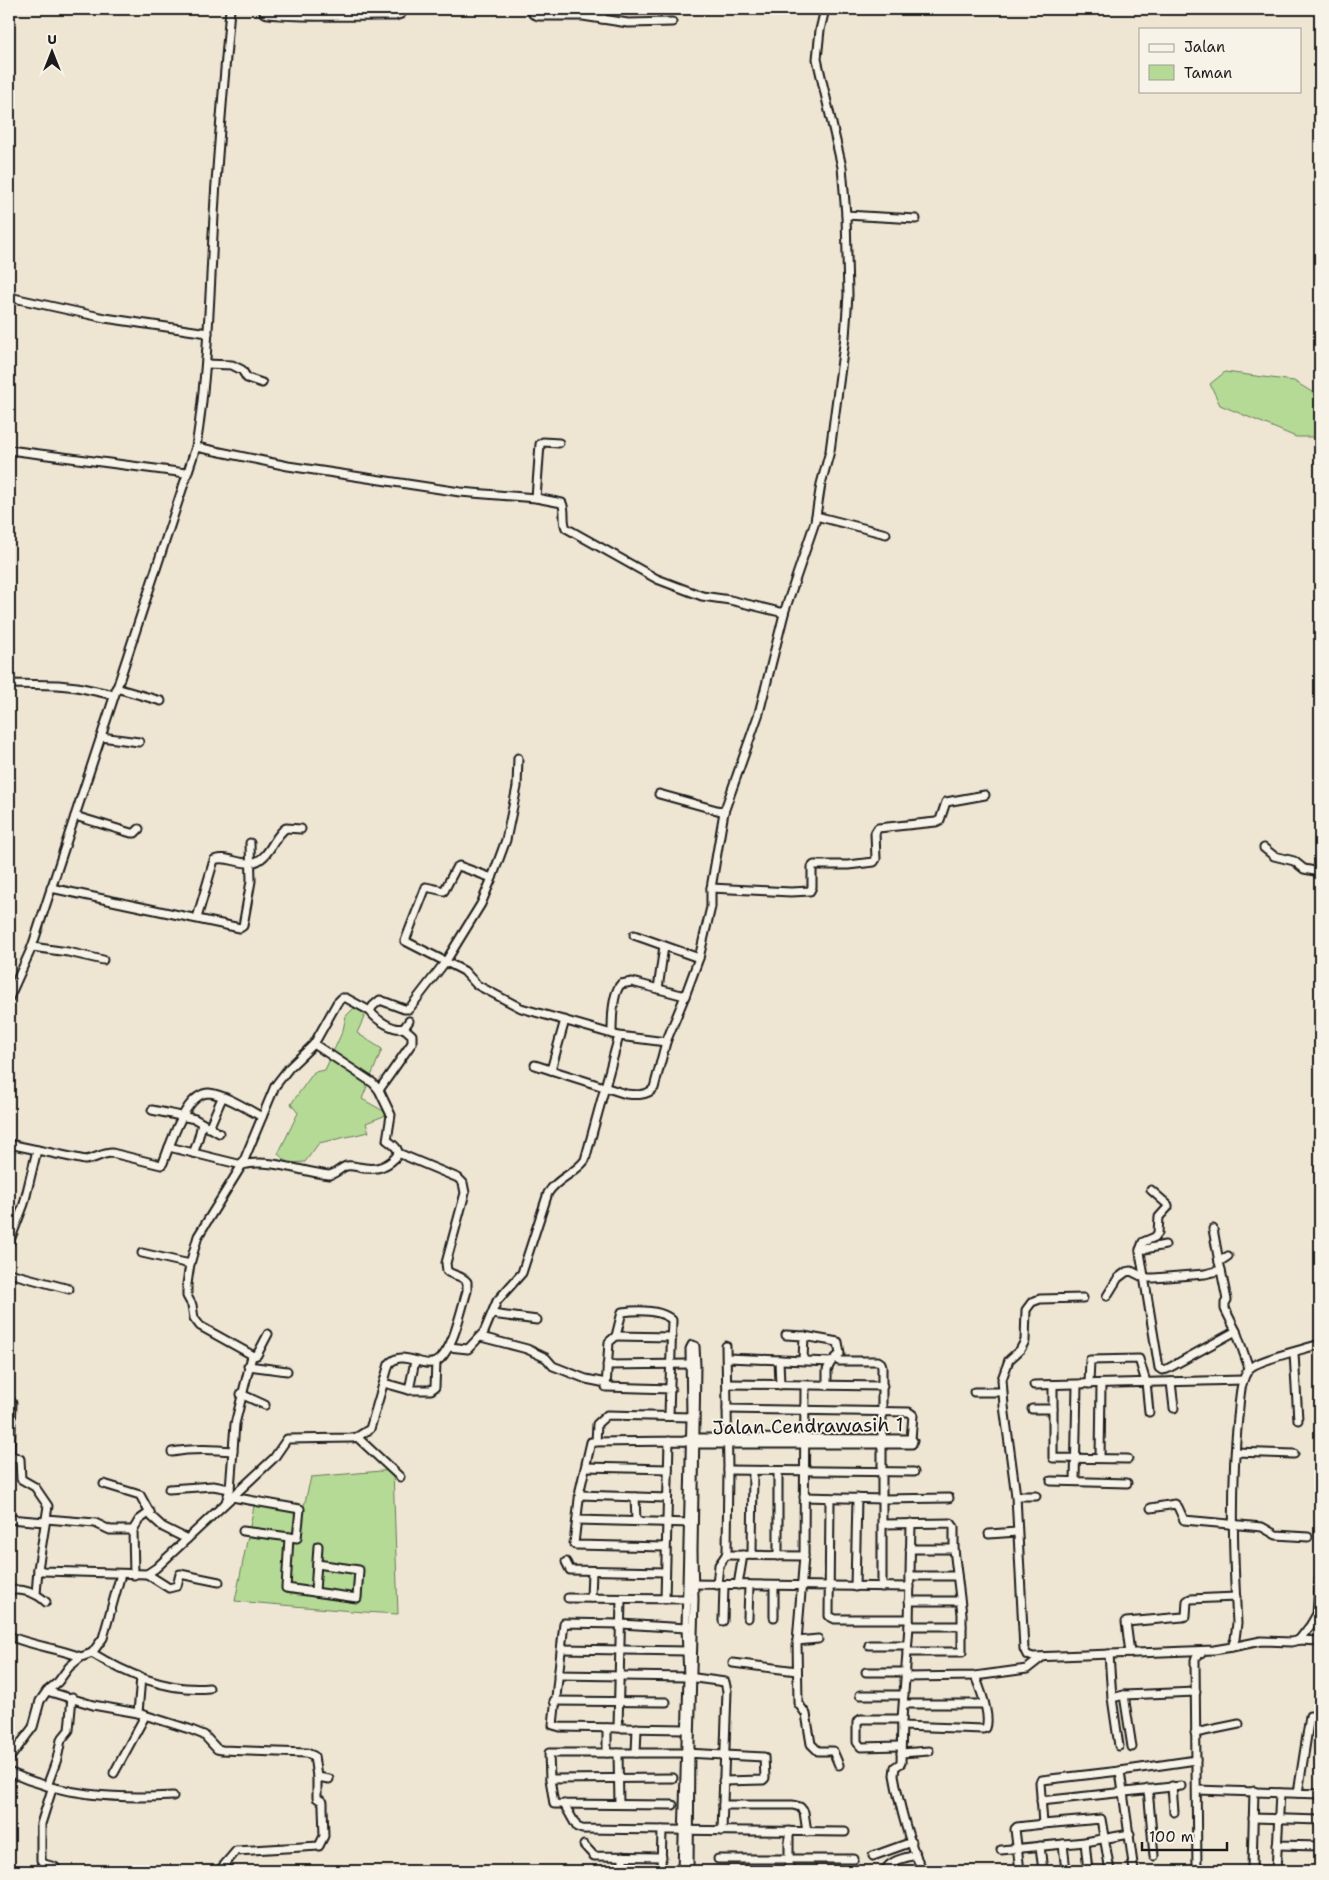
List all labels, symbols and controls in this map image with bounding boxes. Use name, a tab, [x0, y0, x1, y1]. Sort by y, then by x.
north arrow	[28, 28, 78, 78]
legend	[1139, 28, 1302, 92]
text: U	[47, 30, 57, 48]
text: Jalan	[1184, 37, 1225, 57]
text: Taman	[1184, 63, 1232, 83]
street label: Jalan Cendrawasih 1	[712, 1412, 904, 1440]
scale bar	[1142, 1820, 1226, 1852]
text: 100 m	[1149, 1827, 1194, 1847]

